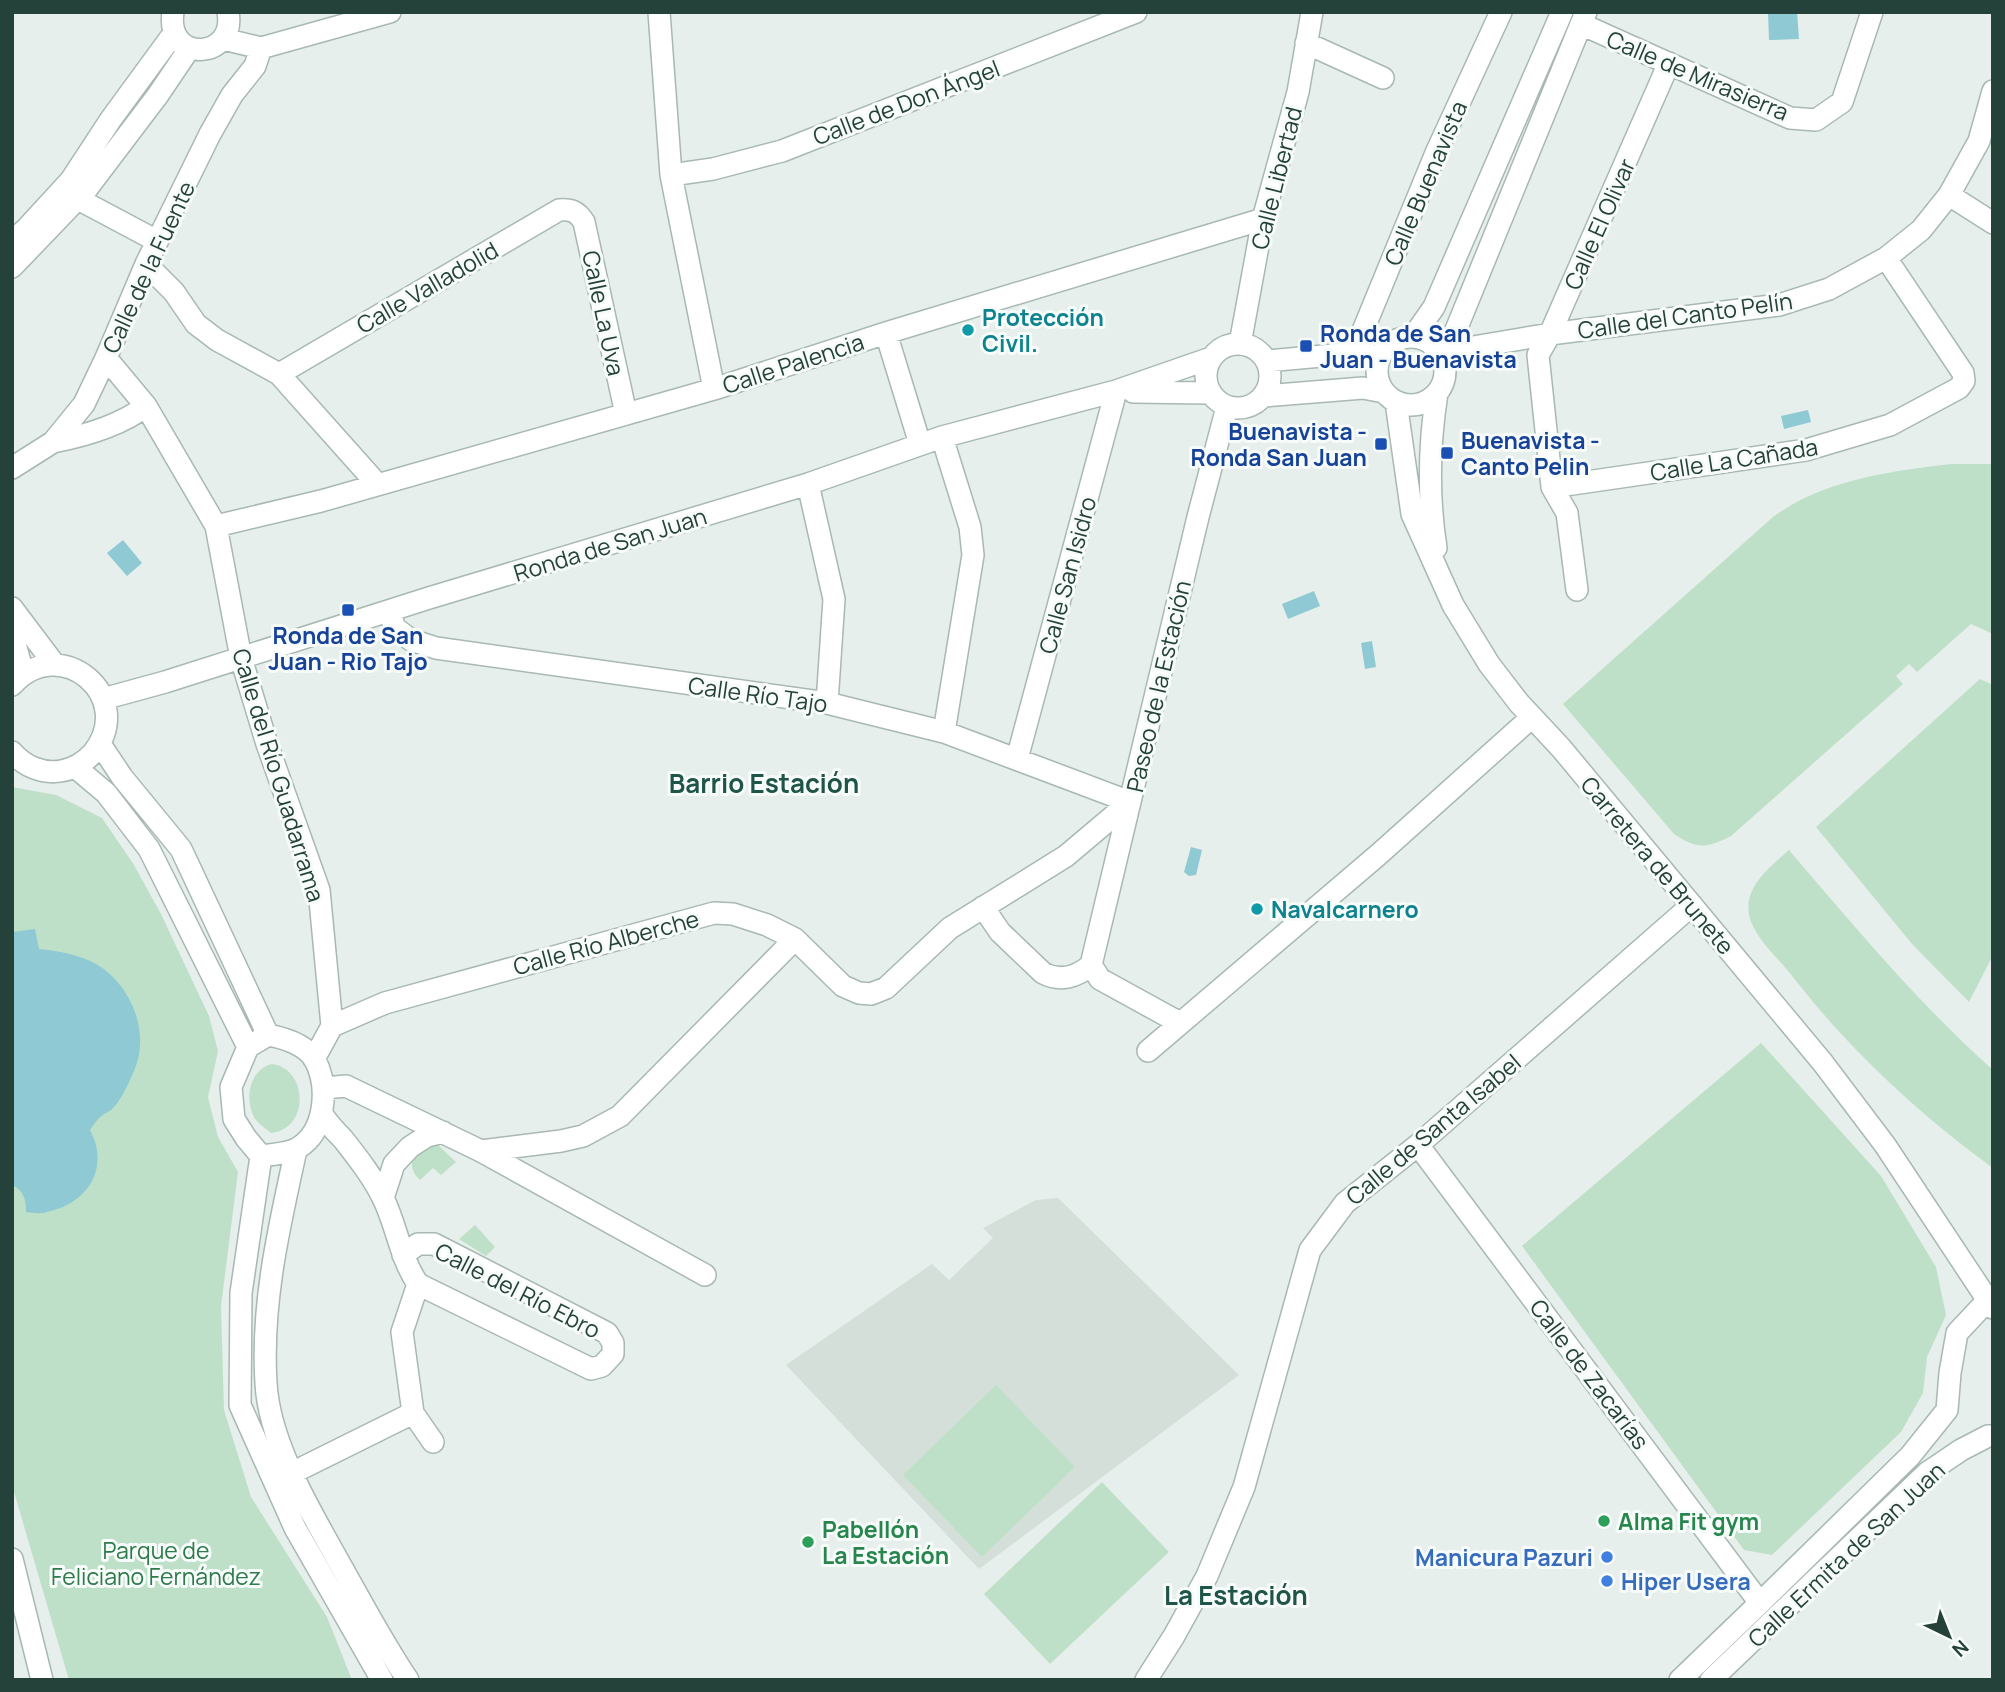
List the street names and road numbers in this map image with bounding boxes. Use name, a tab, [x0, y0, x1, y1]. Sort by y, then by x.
street label: Calle de Mirasierra	[1602, 22, 1794, 128]
street label: Calle de Don Ángel	[808, 52, 1004, 152]
street label: Calle Buenavista	[1376, 96, 1474, 270]
street label: Calle Libertad	[1243, 103, 1309, 253]
street label: Calle El Olivar	[1556, 153, 1642, 295]
street label: Calle de la Fuente	[94, 176, 202, 358]
street label: Calle Valladolid	[350, 233, 504, 341]
street label: Calle La Uva	[575, 248, 633, 378]
street label: Calle del Canto Pelín	[1576, 284, 1794, 346]
street label: Calle Palencia	[718, 325, 868, 401]
street label: Calle La Cañada	[1648, 430, 1820, 488]
street label: Calle San Isidro	[1031, 493, 1103, 657]
street label: Ronda de San Juan	[510, 499, 710, 589]
street label: Paseo de la Estación	[1118, 577, 1198, 795]
street label: Calle del Río Guadarrama	[225, 644, 333, 906]
street label: Calle Río Tajo	[686, 668, 830, 720]
street label: Carretera de Brunete	[1574, 769, 1742, 961]
street label: Calle Río Alberche	[510, 902, 702, 982]
street label: Calle de Santa Isabel	[1339, 1046, 1527, 1212]
street label: Calle del Río Ebro	[430, 1235, 606, 1345]
street label: Calle de Zacarías	[1523, 1292, 1657, 1456]
street label: Calle Ermita de San Juan	[1741, 1454, 1951, 1654]

